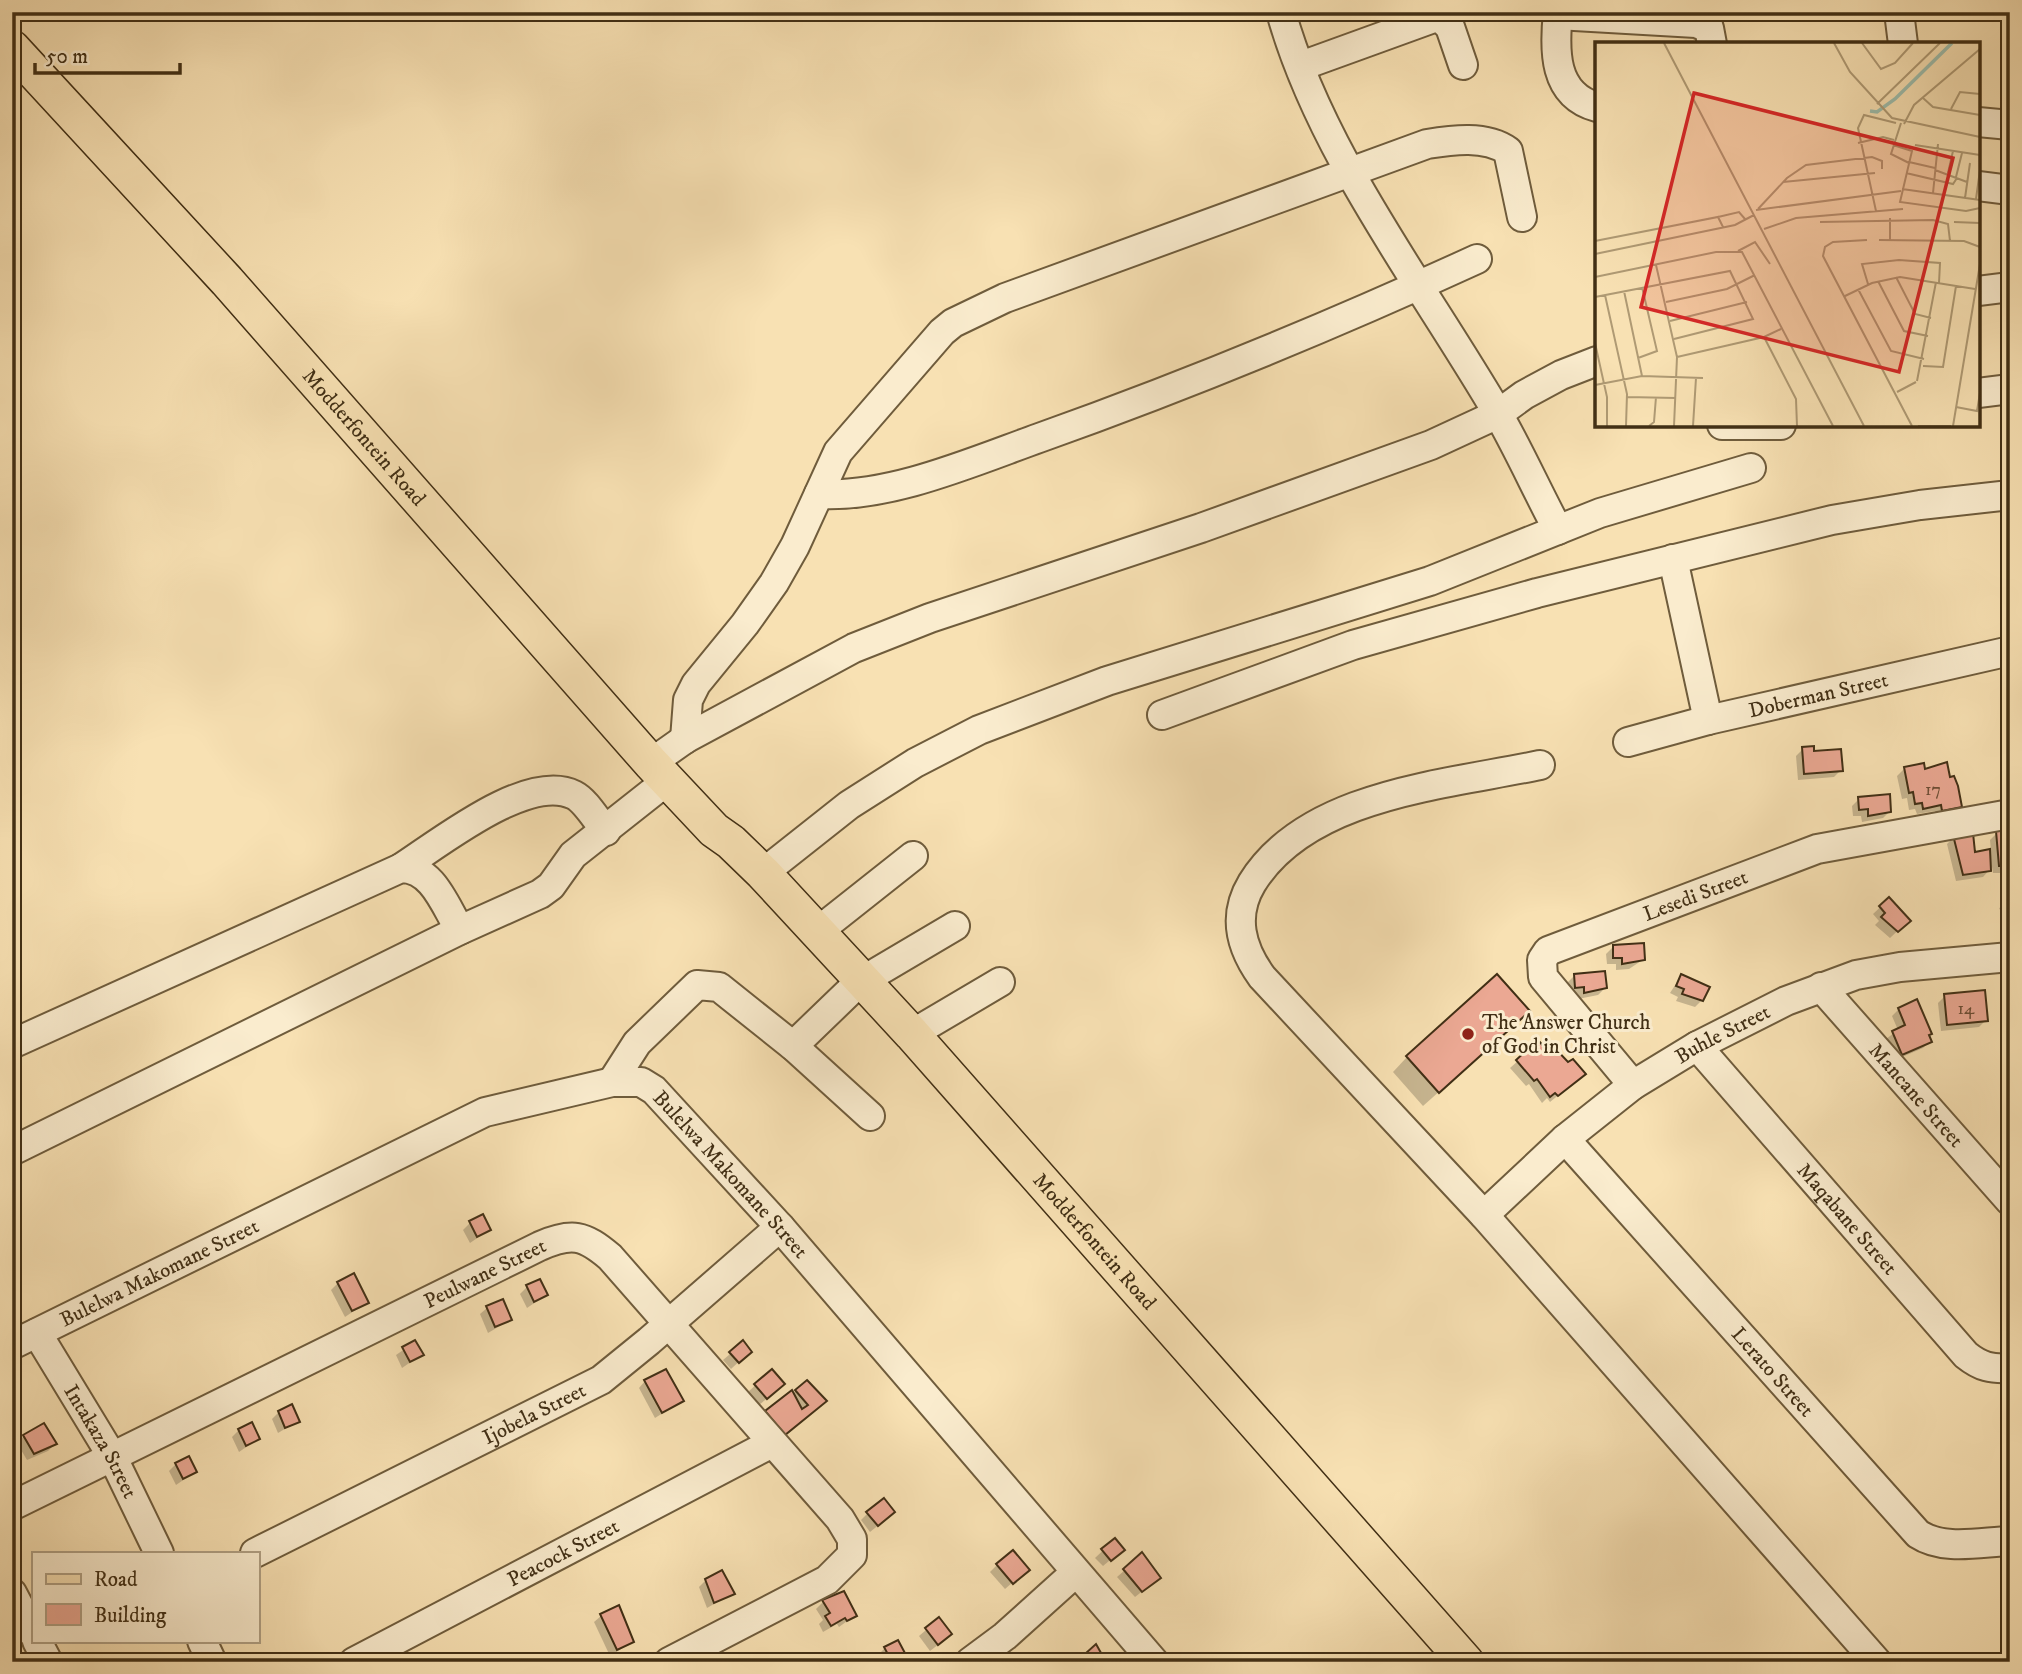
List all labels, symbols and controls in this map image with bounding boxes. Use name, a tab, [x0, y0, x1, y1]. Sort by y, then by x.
scale bar	[35, 32, 180, 76]
inset map	[1595, 42, 1980, 427]
text: 50 m	[46, 44, 88, 70]
street label: Modderfontein Road	[296, 364, 431, 512]
street label: Doberman Street	[1746, 667, 1891, 724]
house number: 17	[1925, 779, 1941, 801]
street label: Lesedi Street	[1640, 864, 1752, 928]
house number: 14	[1958, 998, 1975, 1020]
street label: Buhle Street	[1671, 999, 1775, 1070]
place label: The Answer Church of God in Christ	[1482, 1010, 1651, 1060]
marker: The Answer Church of God in Christ	[1460, 1026, 1476, 1042]
street label: Mancane Street	[1863, 1038, 1969, 1153]
street label: Bulelwa Makomane Street	[647, 1085, 813, 1264]
street label: Maqabane Street	[1791, 1158, 1903, 1281]
street label: Modderfontein Road	[1027, 1168, 1162, 1316]
street label: Bulelwa Makomane Street	[56, 1213, 264, 1333]
street label: Peulwane Street	[420, 1233, 550, 1315]
street label: Lerato Street	[1725, 1322, 1819, 1423]
street label: Ijobela Street	[479, 1378, 591, 1451]
street label: Intakaza Street	[58, 1380, 143, 1503]
street label: Peacock Street	[503, 1513, 624, 1593]
legend	[32, 1552, 259, 1642]
text: Road	[94, 1567, 138, 1593]
text: Building	[94, 1603, 167, 1629]

